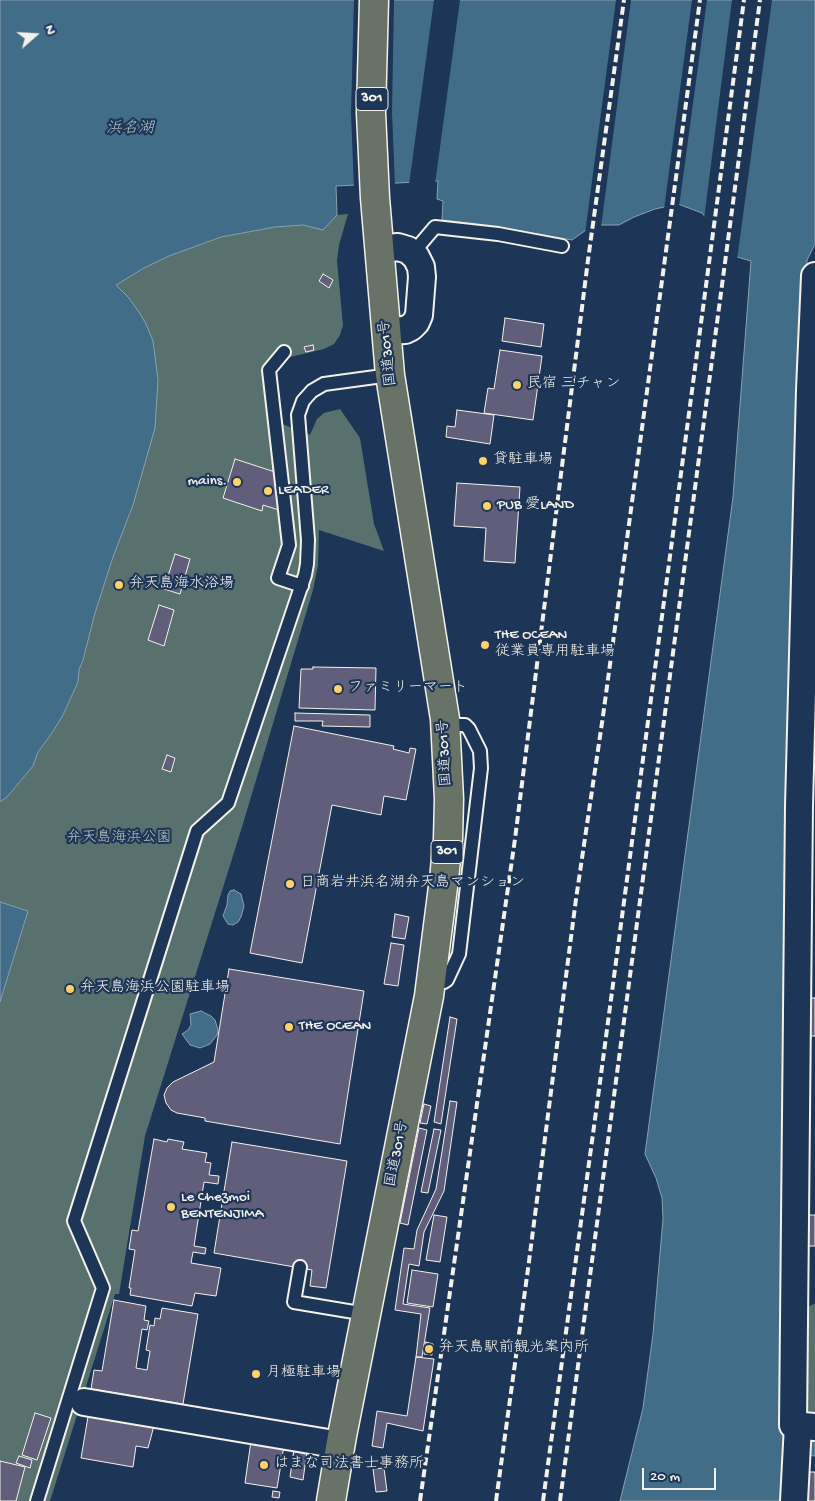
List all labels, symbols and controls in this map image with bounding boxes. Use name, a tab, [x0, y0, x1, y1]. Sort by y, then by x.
north arrow	[10, 10, 60, 60]
text: N	[40, 23, 59, 37]
road number: 301	[356, 88, 388, 110]
water label: 浜名湖	[106, 120, 154, 140]
street label: 国道301号	[377, 319, 401, 387]
place label: 民宿 三チャン	[527, 376, 621, 394]
marker: 民宿 三チャン	[511, 379, 523, 391]
place label: 貸駐車場	[493, 452, 553, 470]
marker: 貸駐車場	[477, 455, 489, 467]
place label: mains.	[187, 473, 227, 491]
marker: mains.	[231, 476, 243, 488]
place label: LEADER	[278, 482, 329, 500]
marker: LEADER	[262, 485, 274, 497]
place label: PUB 愛LAND	[497, 497, 574, 515]
marker: PUB 愛LAND	[481, 500, 493, 512]
place label: 弁天島海水浴場	[129, 576, 234, 594]
marker: 弁天島海水浴場	[113, 579, 125, 591]
place label: THE OCEAN 従業員専用駐車場	[495, 627, 615, 662]
marker: THE OCEAN 従業員専用駐車場	[479, 639, 491, 651]
place label: ファミリーマート	[348, 680, 468, 698]
marker: ファミリーマート	[332, 683, 344, 695]
street label: 国道301号	[435, 719, 457, 787]
park label: 弁天島海浜公園	[67, 830, 171, 848]
road number: 301	[431, 840, 463, 864]
place label: 日商岩井浜名湖弁天島マンション	[300, 875, 525, 893]
marker: 日商岩井浜名湖弁天島マンション	[284, 878, 296, 890]
place label: 弁天島海浜公園駐車場	[80, 980, 230, 998]
marker: 弁天島海浜公園駐車場	[64, 983, 76, 995]
place label: THE OCEAN	[299, 1018, 371, 1036]
marker: THE OCEAN	[283, 1021, 295, 1033]
street label: 国道301号	[383, 1119, 413, 1189]
place label: Le Chezmoi BENTENJIMA	[181, 1189, 264, 1224]
marker: Le Chezmoi BENTENJIMA	[165, 1201, 177, 1213]
place label: 弁天島駅前観光案内所	[439, 1340, 589, 1358]
marker: 弁天島駅前観光案内所	[423, 1343, 435, 1355]
place label: 月極駐車場	[266, 1365, 341, 1383]
marker: 月極駐車場	[250, 1368, 262, 1380]
place label: はまな司法書士事務所	[274, 1456, 424, 1474]
scale bar	[645, 1458, 719, 1490]
marker: はまな司法書士事務所	[258, 1459, 270, 1471]
text: 20 m	[650, 1468, 680, 1486]

